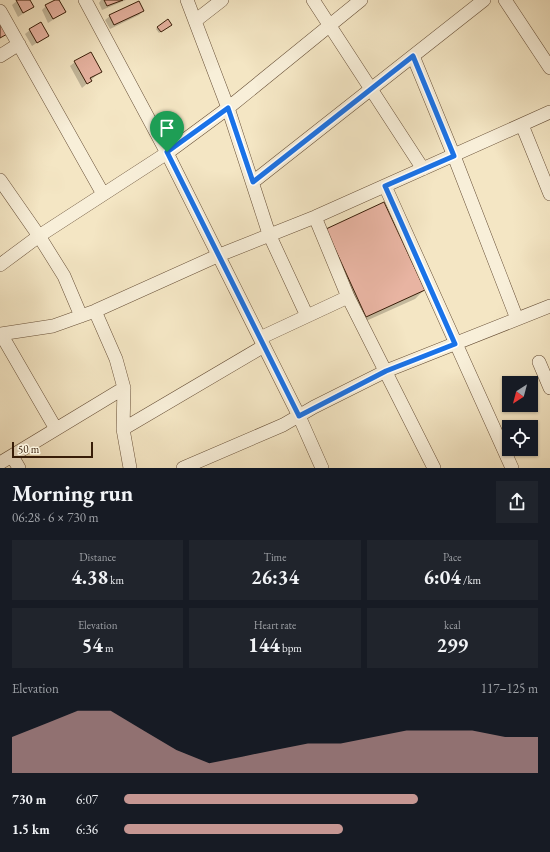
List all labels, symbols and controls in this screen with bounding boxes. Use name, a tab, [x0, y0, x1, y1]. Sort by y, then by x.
pin	[150, 111, 184, 152]
icon: arrive	[156, 117, 178, 139]
north arrow	[502, 376, 538, 412]
map controls	[502, 376, 538, 456]
button: locate	[502, 420, 538, 456]
scale bar	[12, 440, 93, 459]
text: 50 m	[18, 442, 39, 456]
text: Morning run	[12, 479, 133, 508]
button: share	[496, 481, 538, 523]
text: 06:28 · 6 × 730 m	[12, 509, 99, 526]
text: Distance	[79, 550, 116, 564]
text: Time	[264, 550, 286, 564]
text: Pace	[443, 550, 462, 564]
text: 4.38	[71, 564, 108, 590]
text: 26:34	[251, 564, 299, 590]
text: 6:04	[423, 564, 461, 590]
text: km	[108, 573, 124, 587]
text: /km	[461, 573, 481, 587]
text: Elevation	[78, 618, 117, 632]
text: Heart rate	[254, 618, 296, 632]
text: kcal	[444, 618, 461, 632]
text: 54	[82, 632, 103, 658]
text: 144	[248, 632, 280, 658]
text: 299	[436, 632, 468, 658]
text: m	[103, 641, 114, 655]
text: bpm	[280, 641, 302, 655]
text: Elevation	[12, 680, 59, 697]
text: 117–125 m	[481, 680, 538, 697]
text: 730 m	[12, 791, 46, 808]
text: 6:07	[76, 791, 98, 808]
text: 1.5 km	[12, 821, 50, 838]
text: 6:36	[76, 821, 98, 838]

